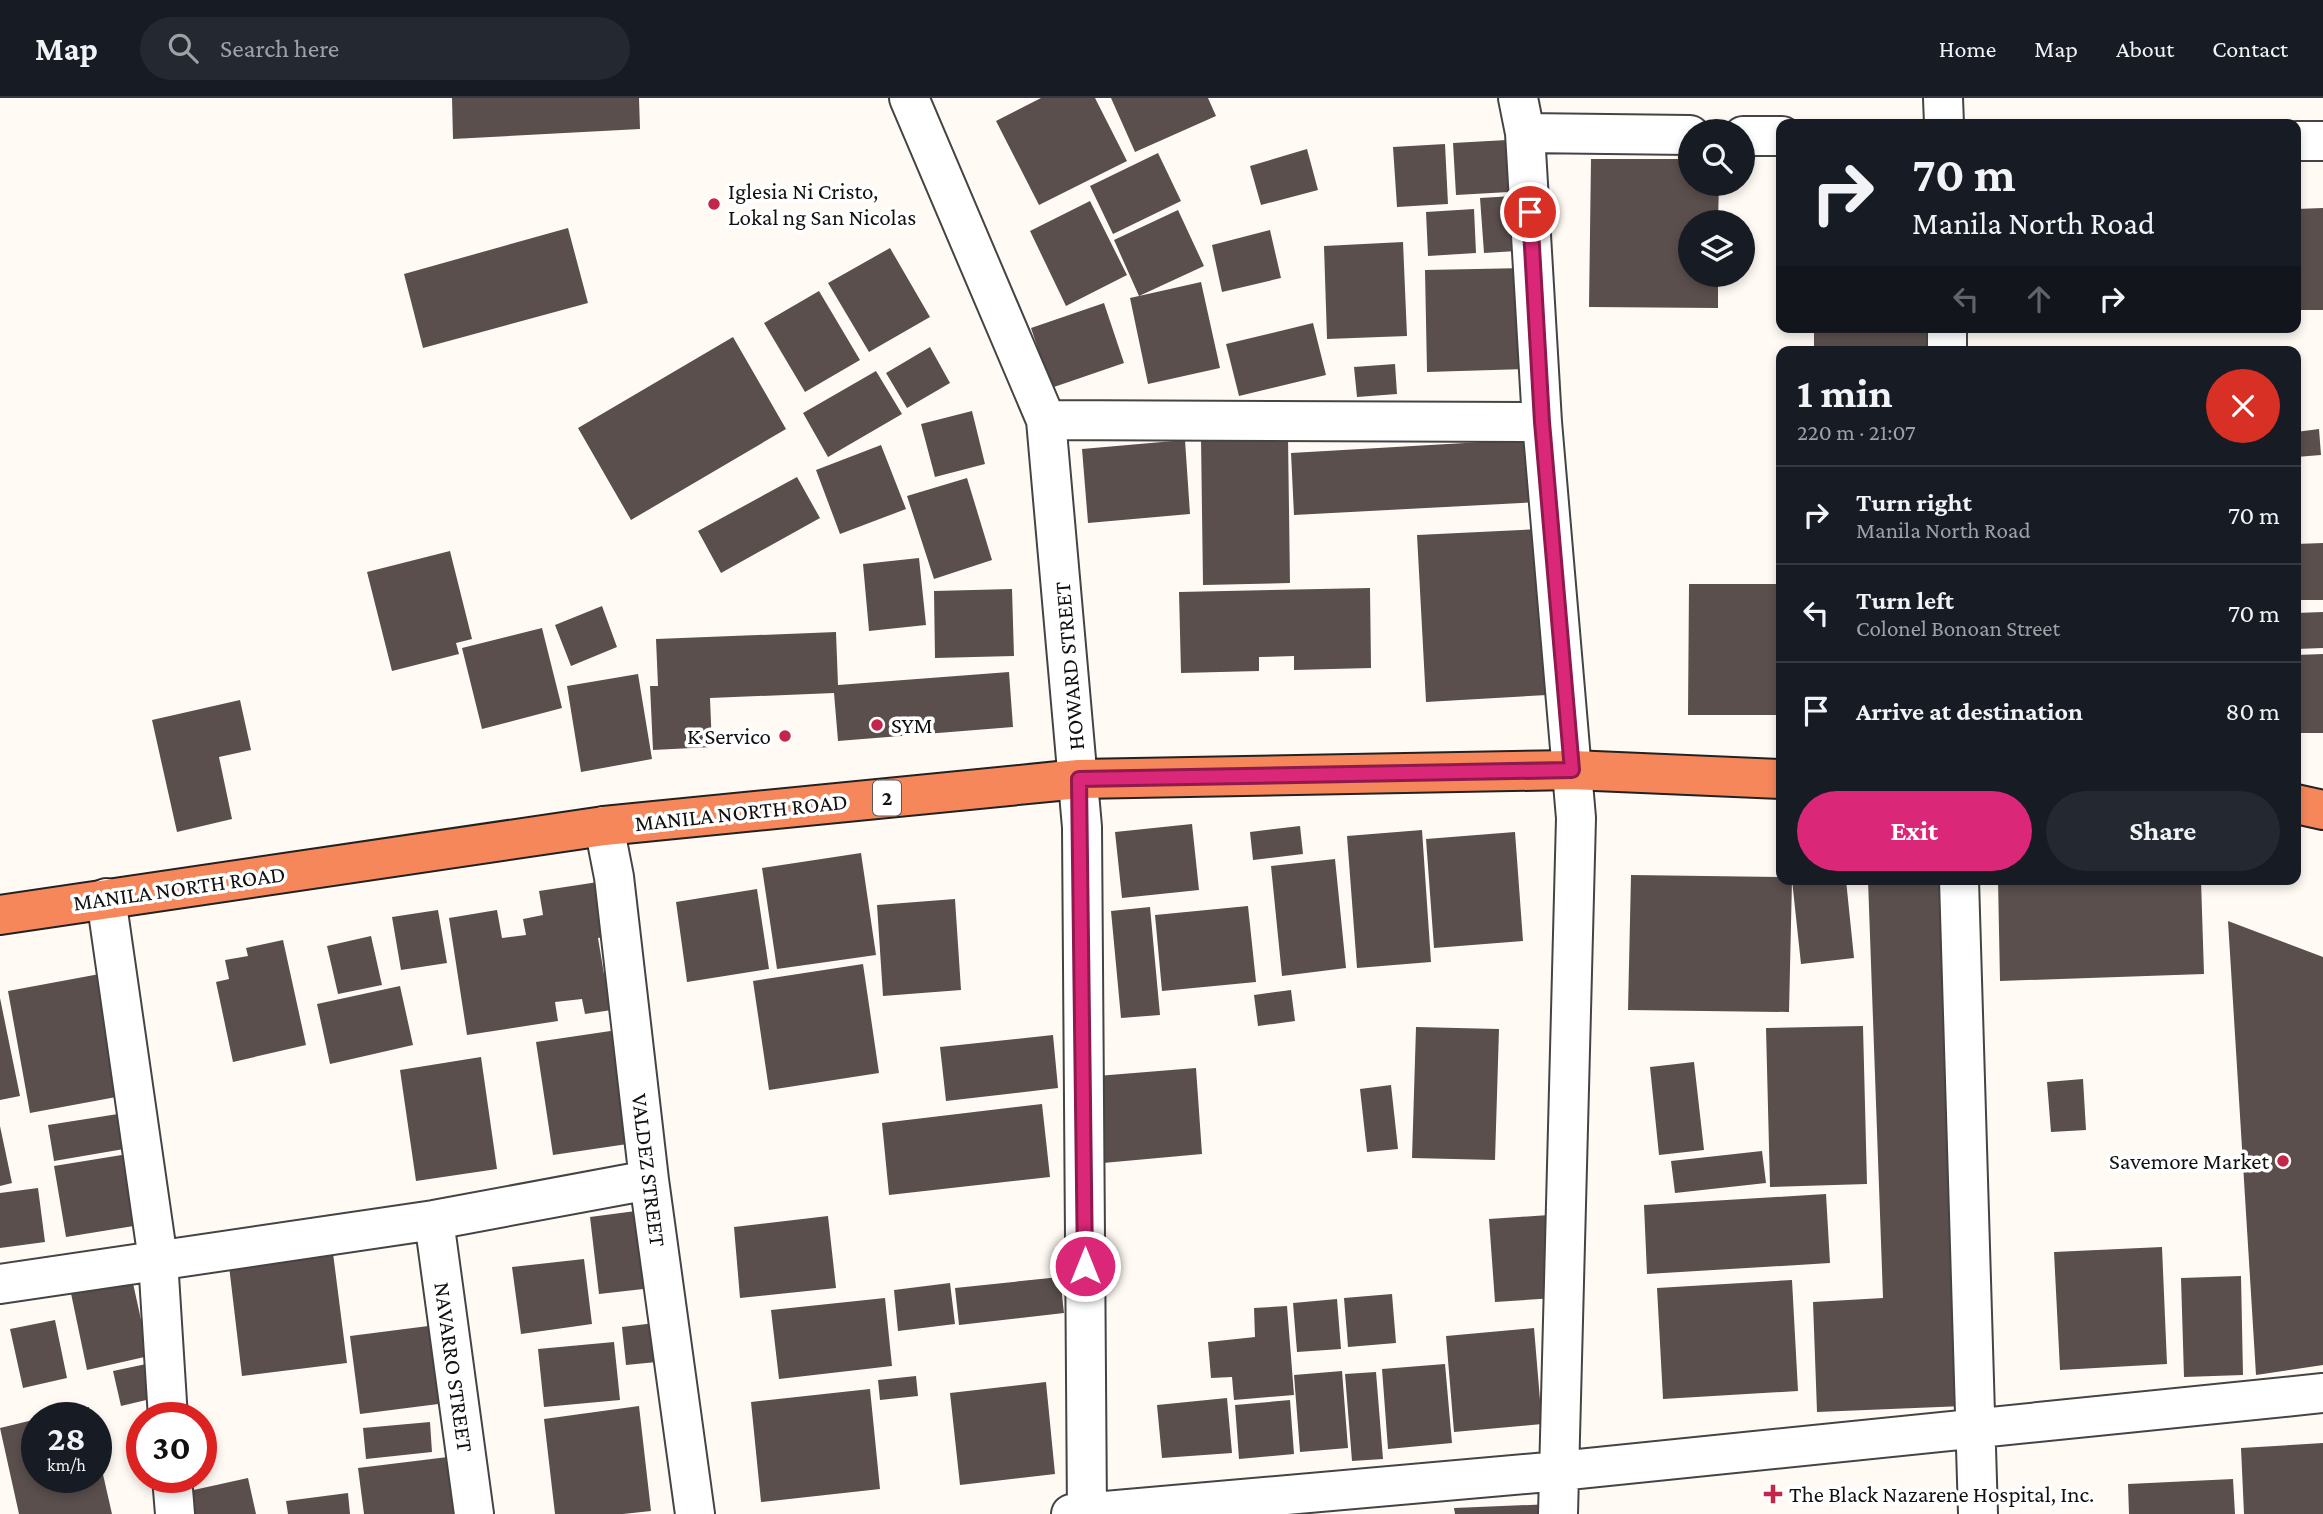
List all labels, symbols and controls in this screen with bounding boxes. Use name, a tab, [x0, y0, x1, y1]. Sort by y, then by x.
search box	[140, 17, 630, 80]
icon: search	[164, 29, 202, 67]
text: Map	[35, 30, 98, 67]
text: Search here	[220, 34, 339, 63]
text: Home	[1939, 35, 1996, 62]
text: Map	[2034, 35, 2078, 62]
text: About	[2116, 35, 2174, 62]
text: Contact	[2212, 35, 2288, 62]
map controls	[1678, 119, 1755, 287]
button: search	[1678, 119, 1755, 196]
icon: right	[1797, 147, 1888, 238]
text: 70 m	[1912, 147, 2016, 202]
place label: Iglesia Ni Cristo, Lokal ng San Nicolas	[728, 178, 916, 230]
pin	[1500, 182, 1560, 242]
icon: arrive	[1511, 193, 1549, 231]
marker: Iglesia Ni Cristo, Lokal ng San Nicolas	[706, 196, 722, 212]
text: Manila North Road	[1912, 205, 2155, 241]
button: layers	[1678, 210, 1755, 287]
icon: left	[1947, 280, 1985, 318]
icon: ahead	[2020, 280, 2058, 318]
icon: right	[2093, 280, 2131, 318]
text: 1 min	[1797, 369, 1893, 416]
button: close	[2206, 369, 2280, 443]
text: 220 m · 21:07	[1797, 419, 1916, 445]
text: Turn right	[1856, 488, 1972, 517]
icon: right	[1797, 496, 1835, 534]
text: 70 m	[2228, 501, 2280, 530]
text: Manila North Road	[1856, 517, 2031, 543]
street label: HOWARD STREET	[1049, 580, 1089, 751]
text: Turn left	[1856, 586, 1954, 615]
icon: left	[1797, 594, 1835, 632]
text: 70 m	[2228, 599, 2280, 628]
text: Colonel Bonoan Street	[1856, 615, 2060, 641]
icon: arrive	[1797, 692, 1835, 730]
text: Arrive at destination	[1856, 697, 2083, 726]
text: 80 m	[2226, 697, 2280, 726]
place label: SYM	[891, 712, 933, 738]
marker: SYM	[869, 717, 885, 733]
place label: K Servico	[687, 723, 771, 749]
marker: K Servico	[777, 728, 793, 744]
road number: 2	[873, 780, 901, 816]
street label: MANILA NORTH ROAD	[633, 788, 849, 836]
button: Exit	[1797, 791, 2032, 871]
button: Share	[2046, 791, 2280, 871]
street label: MANILA NORTH ROAD	[71, 860, 287, 916]
street label: VALDEZ STREET	[627, 1092, 671, 1249]
place label: Savemore Market	[2109, 1148, 2269, 1174]
marker: Savemore Market	[2275, 1153, 2291, 1169]
position arrow	[1048, 1229, 1122, 1303]
street label: NAVARRO STREET	[429, 1280, 479, 1454]
speed limit sign: 30	[126, 1402, 217, 1493]
text: 28	[47, 1419, 86, 1458]
text: km/h	[47, 1455, 86, 1475]
place label: The Black Nazarene Hospital, Inc.	[1789, 1481, 2094, 1507]
marker: The Black Nazarene Hospital, Inc.	[1763, 1484, 1783, 1504]

